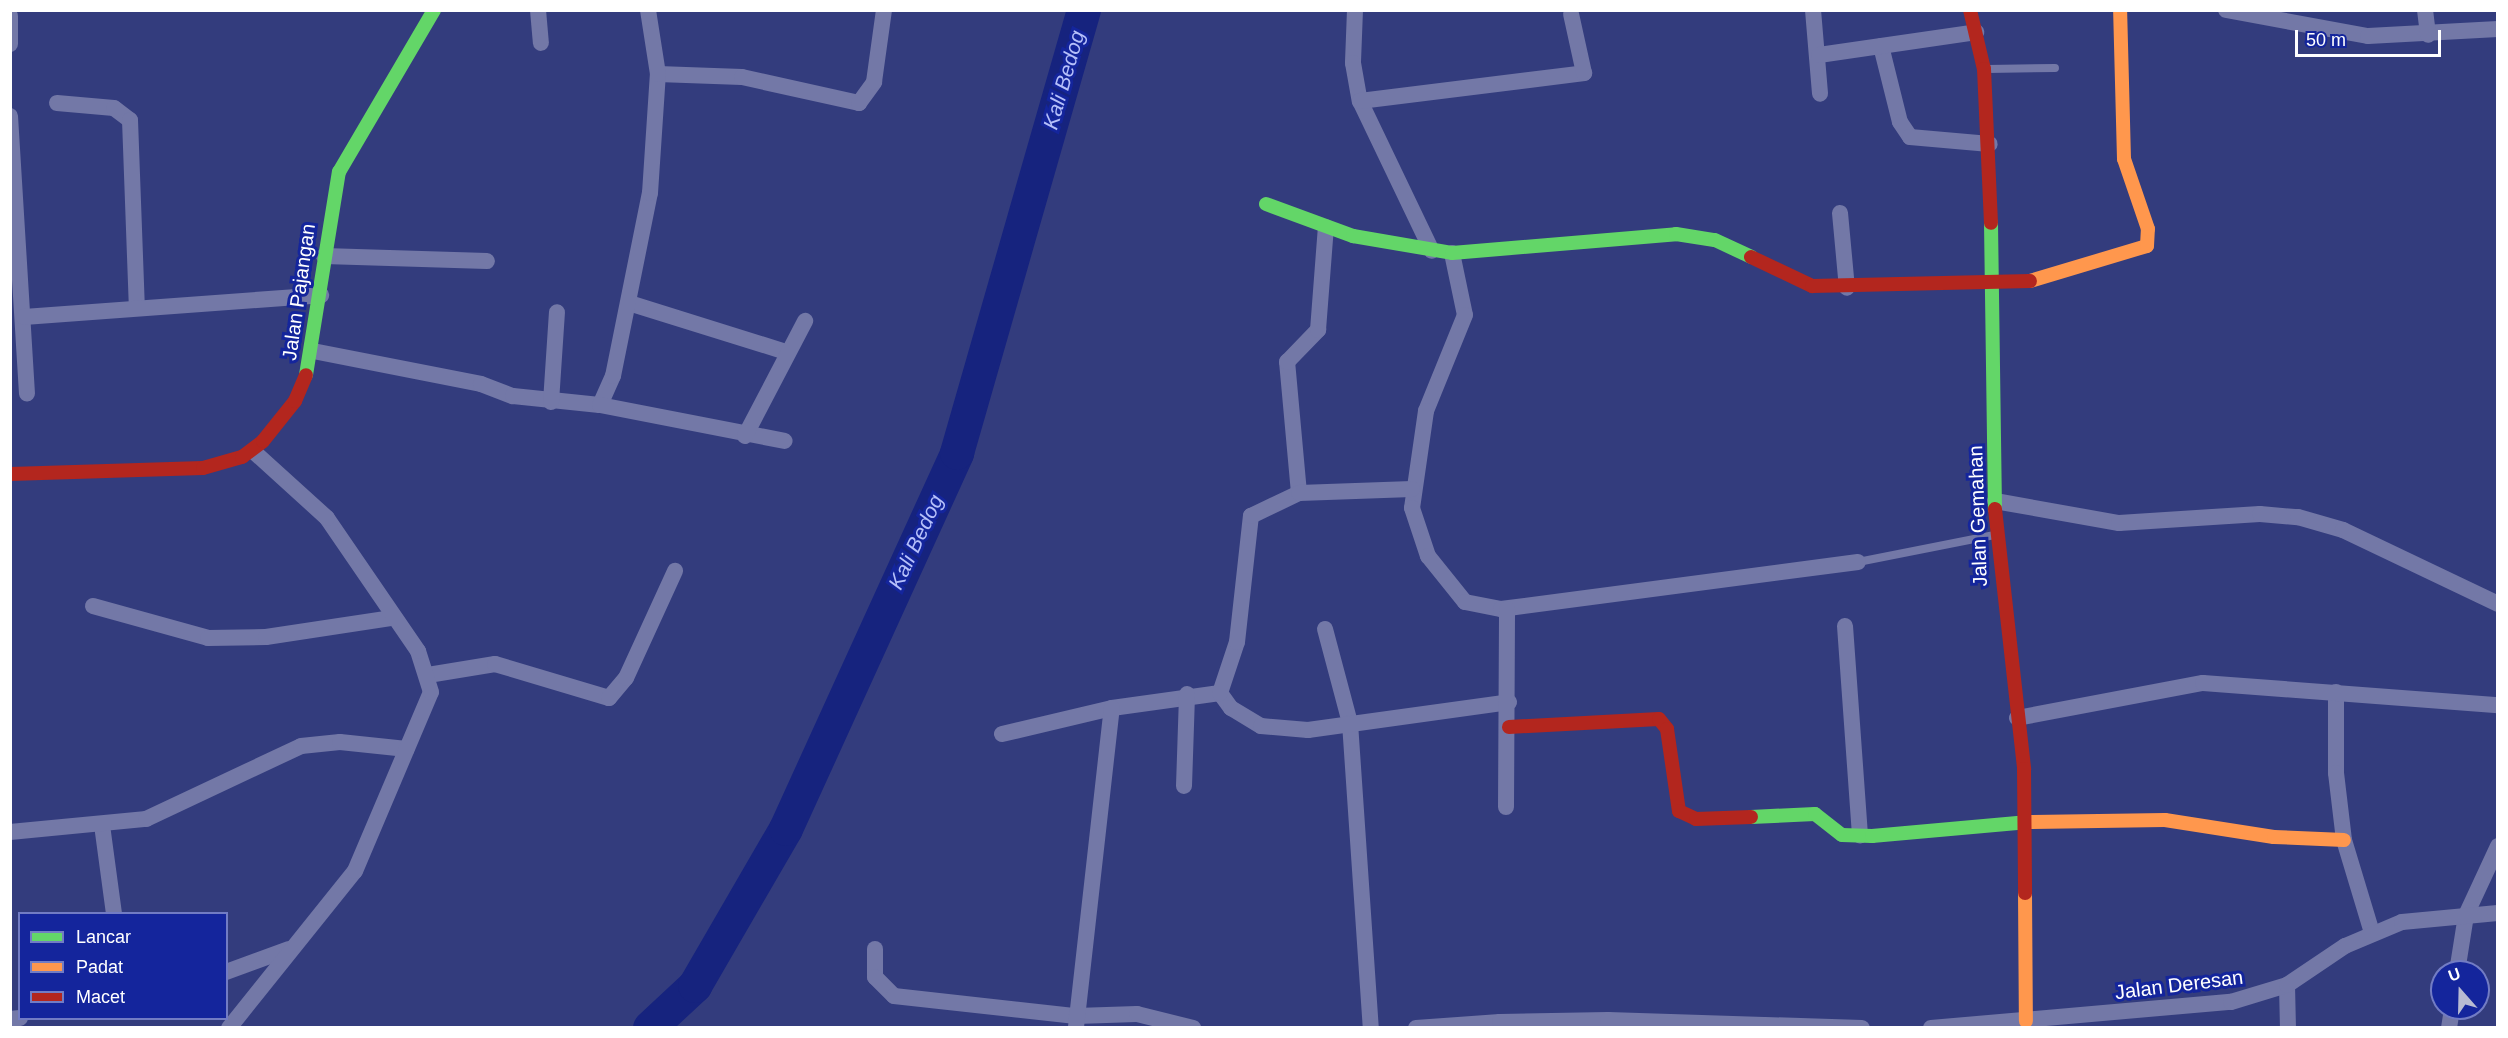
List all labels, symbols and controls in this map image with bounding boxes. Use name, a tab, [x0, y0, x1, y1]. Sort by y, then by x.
scale bar	[2298, 18, 2444, 56]
water label: Kali Bedog	[1038, 28, 1090, 132]
text: 50 m	[2306, 30, 2346, 50]
street label: Jalan Pajangan	[278, 222, 320, 362]
street label: Jalan Gemahan	[1964, 445, 1992, 587]
water label: Kali Bedog	[883, 491, 949, 593]
legend	[18, 912, 228, 1020]
text: Lancar	[76, 927, 131, 947]
text: Padat	[76, 957, 123, 977]
north arrow	[2430, 960, 2490, 1020]
street label: Jalan Deresan	[2114, 965, 2244, 1005]
text: U	[2446, 965, 2463, 984]
text: Macet	[76, 987, 125, 1007]

